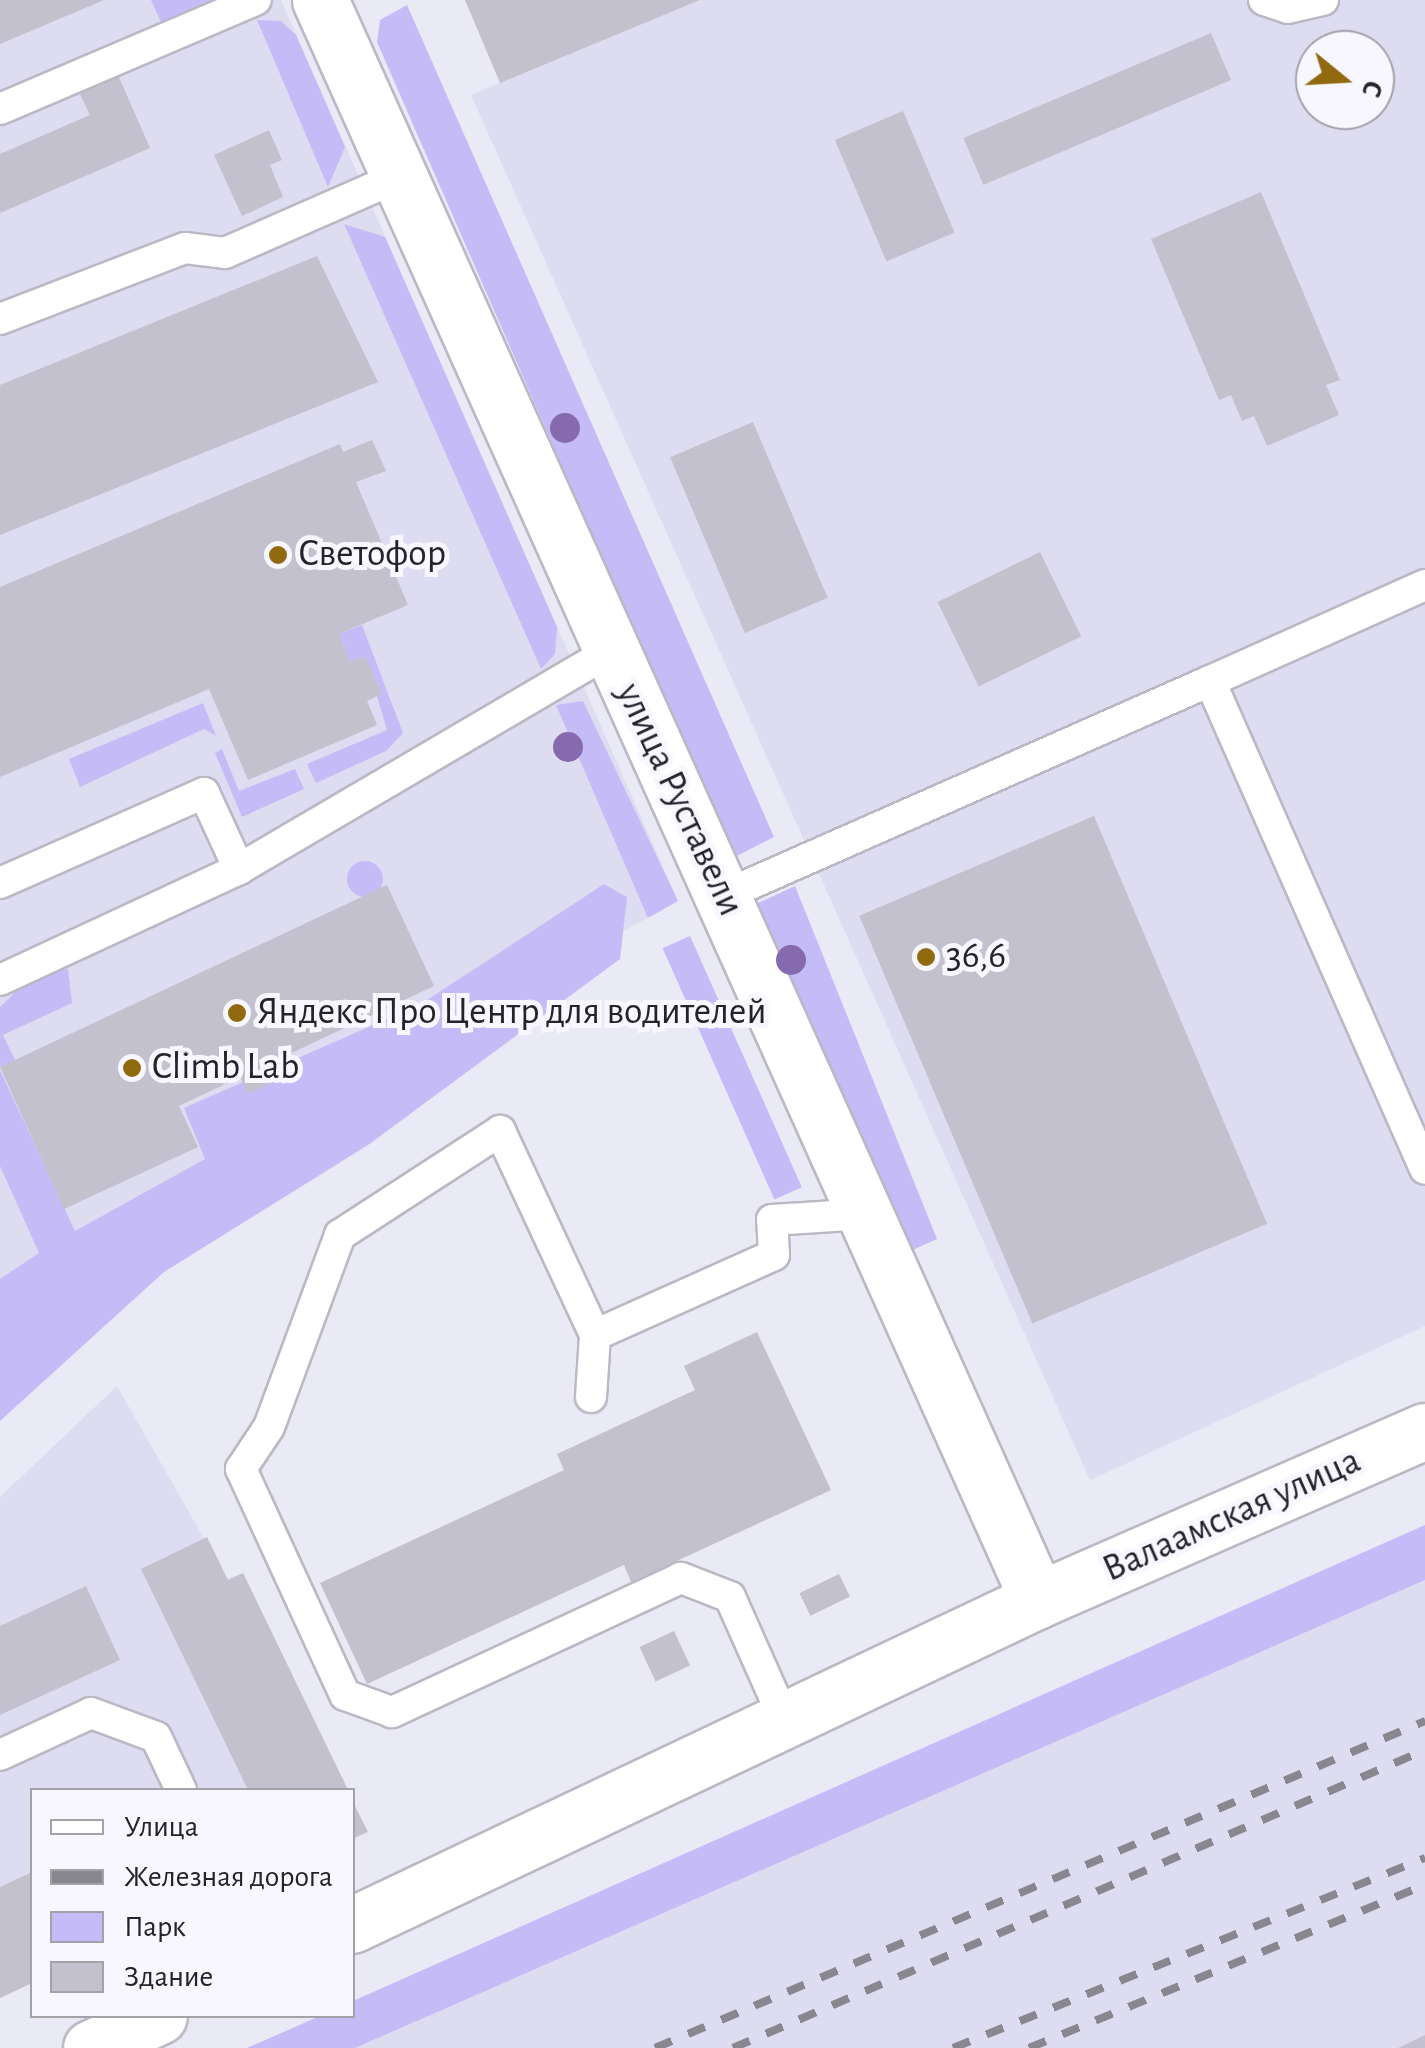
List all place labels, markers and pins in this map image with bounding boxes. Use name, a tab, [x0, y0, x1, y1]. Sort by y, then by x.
place label: Светофор	[298, 532, 446, 578]
marker: Светофор	[267, 544, 289, 566]
place label: 36,6	[946, 934, 1006, 980]
marker: 36,6	[915, 946, 937, 968]
place label: Яндекс Про Центр для водителей	[257, 990, 767, 1036]
marker: Яндекс Про Центр для водителей	[226, 1002, 248, 1024]
place label: Climb Lab	[152, 1045, 299, 1091]
marker: Climb Lab	[121, 1057, 143, 1079]

